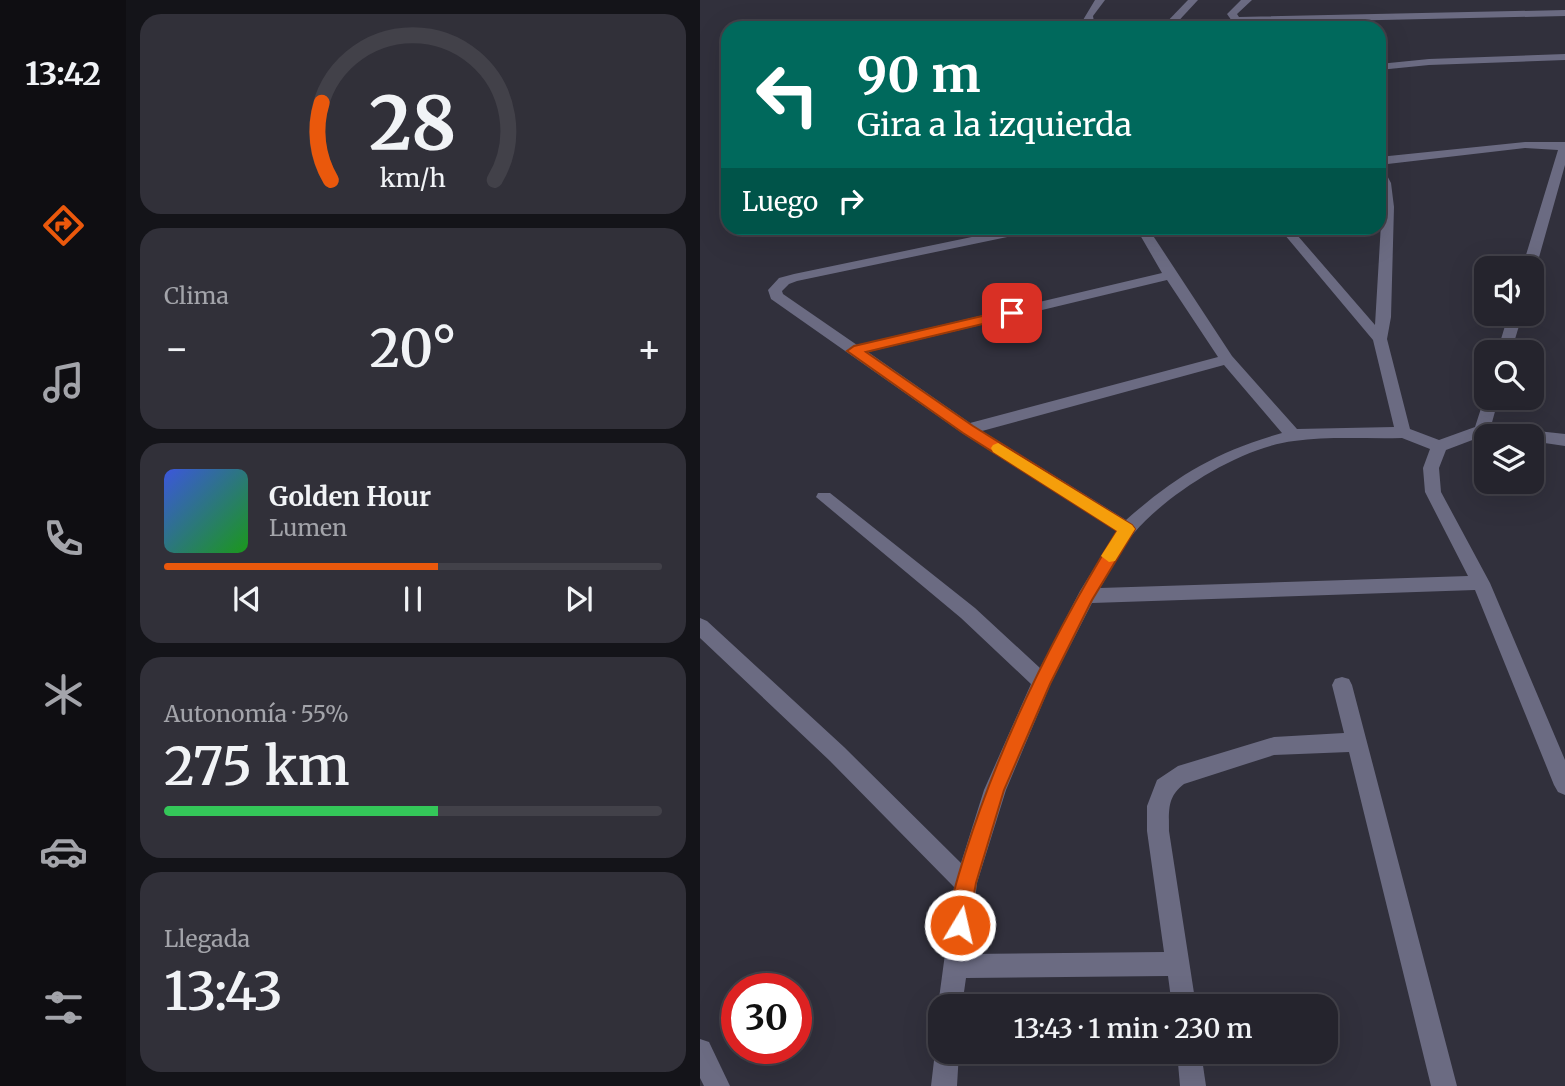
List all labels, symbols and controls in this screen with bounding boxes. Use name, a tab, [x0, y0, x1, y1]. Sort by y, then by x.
text: 90 m	[857, 44, 981, 105]
icon: left	[742, 49, 833, 140]
text: 13:42	[25, 54, 101, 94]
text: 28	[369, 79, 457, 171]
text: Gira a la izquierda	[857, 105, 1132, 145]
text: km/h	[380, 162, 446, 194]
icon: right	[832, 182, 870, 220]
text: Luego	[742, 185, 818, 218]
icon: directions	[39, 201, 88, 250]
map controls	[1474, 256, 1544, 494]
button: sound	[1474, 256, 1544, 326]
text: Clima	[164, 281, 229, 310]
pin	[982, 283, 1042, 343]
icon: arrive	[993, 294, 1031, 332]
text: 20°	[370, 316, 456, 381]
text: −	[164, 325, 189, 372]
text: +	[637, 325, 662, 372]
button: search	[1474, 340, 1544, 410]
icon: music	[39, 358, 88, 407]
button: layers	[1474, 424, 1544, 494]
text: Golden Hour	[269, 480, 431, 513]
text: Lumen	[269, 513, 347, 542]
icon: phone	[39, 514, 88, 563]
icon: previous	[228, 580, 266, 618]
icon: pause	[394, 580, 432, 618]
icon: next	[560, 580, 598, 618]
icon: climate	[39, 670, 88, 719]
text: Autonomía · 55%	[164, 699, 349, 728]
text: 275 km	[164, 734, 350, 799]
icon: car	[39, 827, 88, 876]
position arrow	[923, 888, 997, 962]
text: Llegada	[164, 924, 250, 953]
text: 13:43	[164, 959, 283, 1024]
speed limit sign: 30	[721, 973, 812, 1064]
icon: filters	[39, 983, 88, 1032]
text: 13:43 · 1 min · 230 m	[1013, 1012, 1253, 1045]

